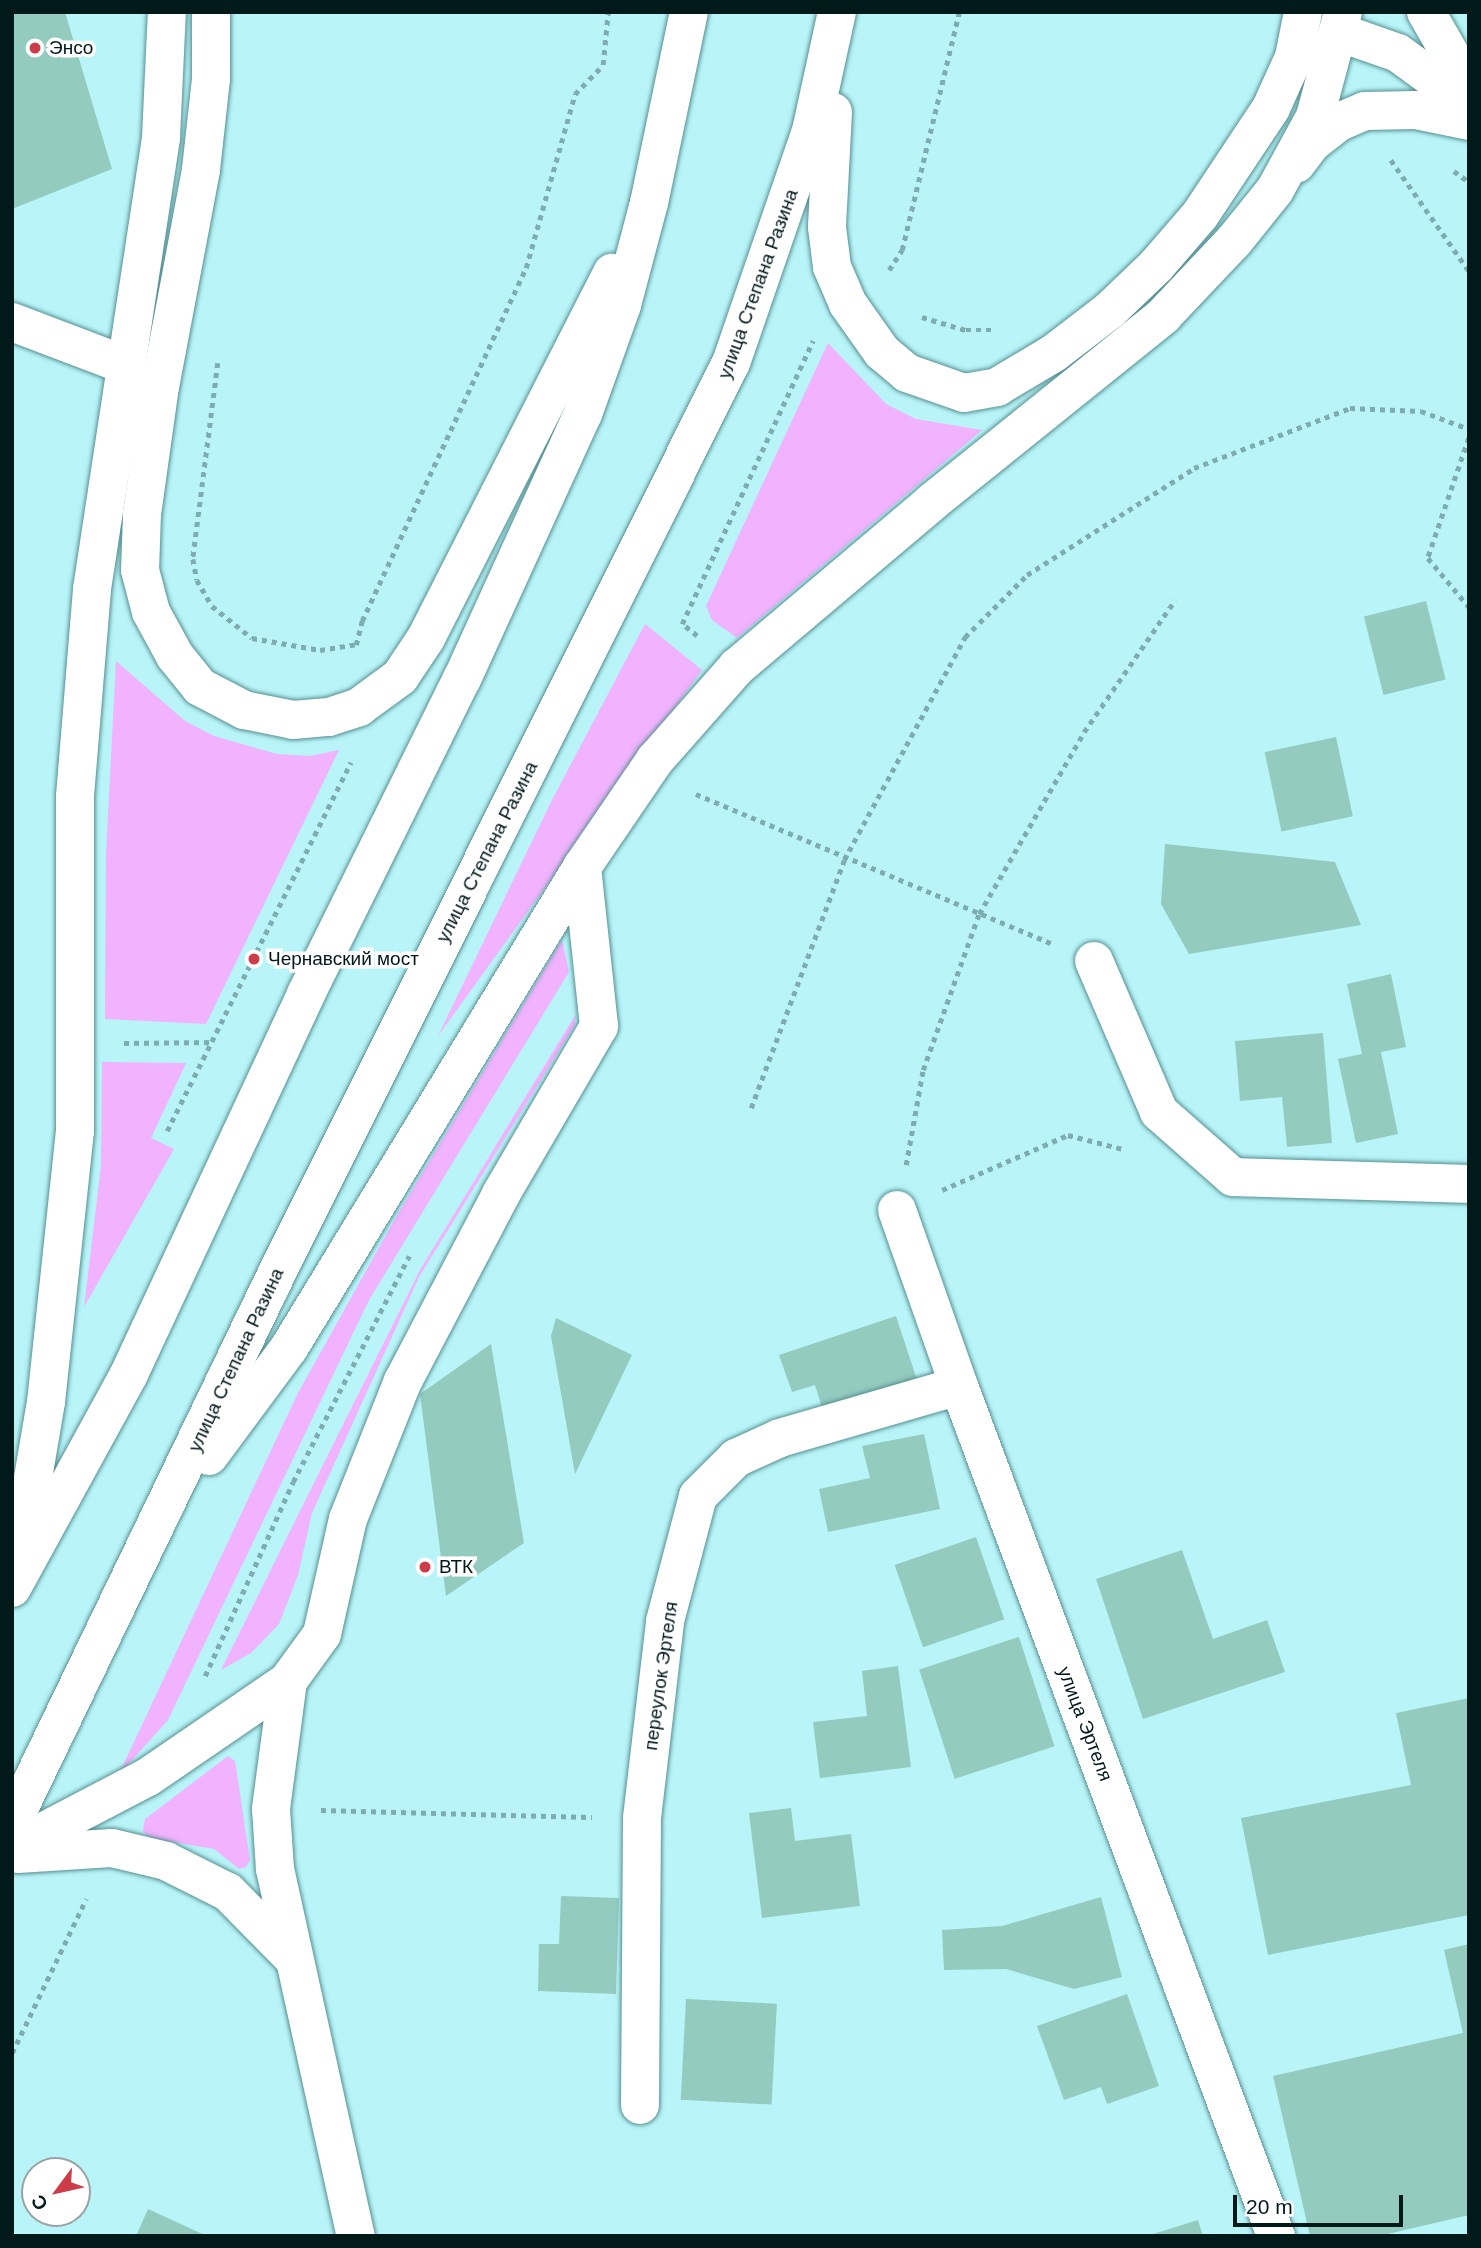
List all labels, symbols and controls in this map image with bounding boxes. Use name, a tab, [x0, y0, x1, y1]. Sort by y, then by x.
place label: Энсо	[49, 37, 93, 59]
marker: Энсо	[27, 40, 43, 56]
street label: улица Степана Разина	[713, 186, 803, 382]
street label: улица Степана Разина	[431, 758, 543, 946]
place label: Чернавский мост	[268, 948, 419, 970]
marker: Чернавский мост	[246, 951, 262, 967]
street label: улица Степана Разина	[183, 1264, 289, 1456]
place label: ВТК	[439, 1556, 473, 1578]
marker: ВТК	[417, 1559, 433, 1575]
street label: переулок Эртеля	[639, 1600, 683, 1752]
street label: улица Эртеля	[1053, 1663, 1117, 1785]
north arrow	[21, 2157, 91, 2227]
scale bar	[1236, 2182, 1406, 2226]
text: С	[27, 2191, 52, 2214]
text: 20 m	[1246, 2195, 1293, 2218]

